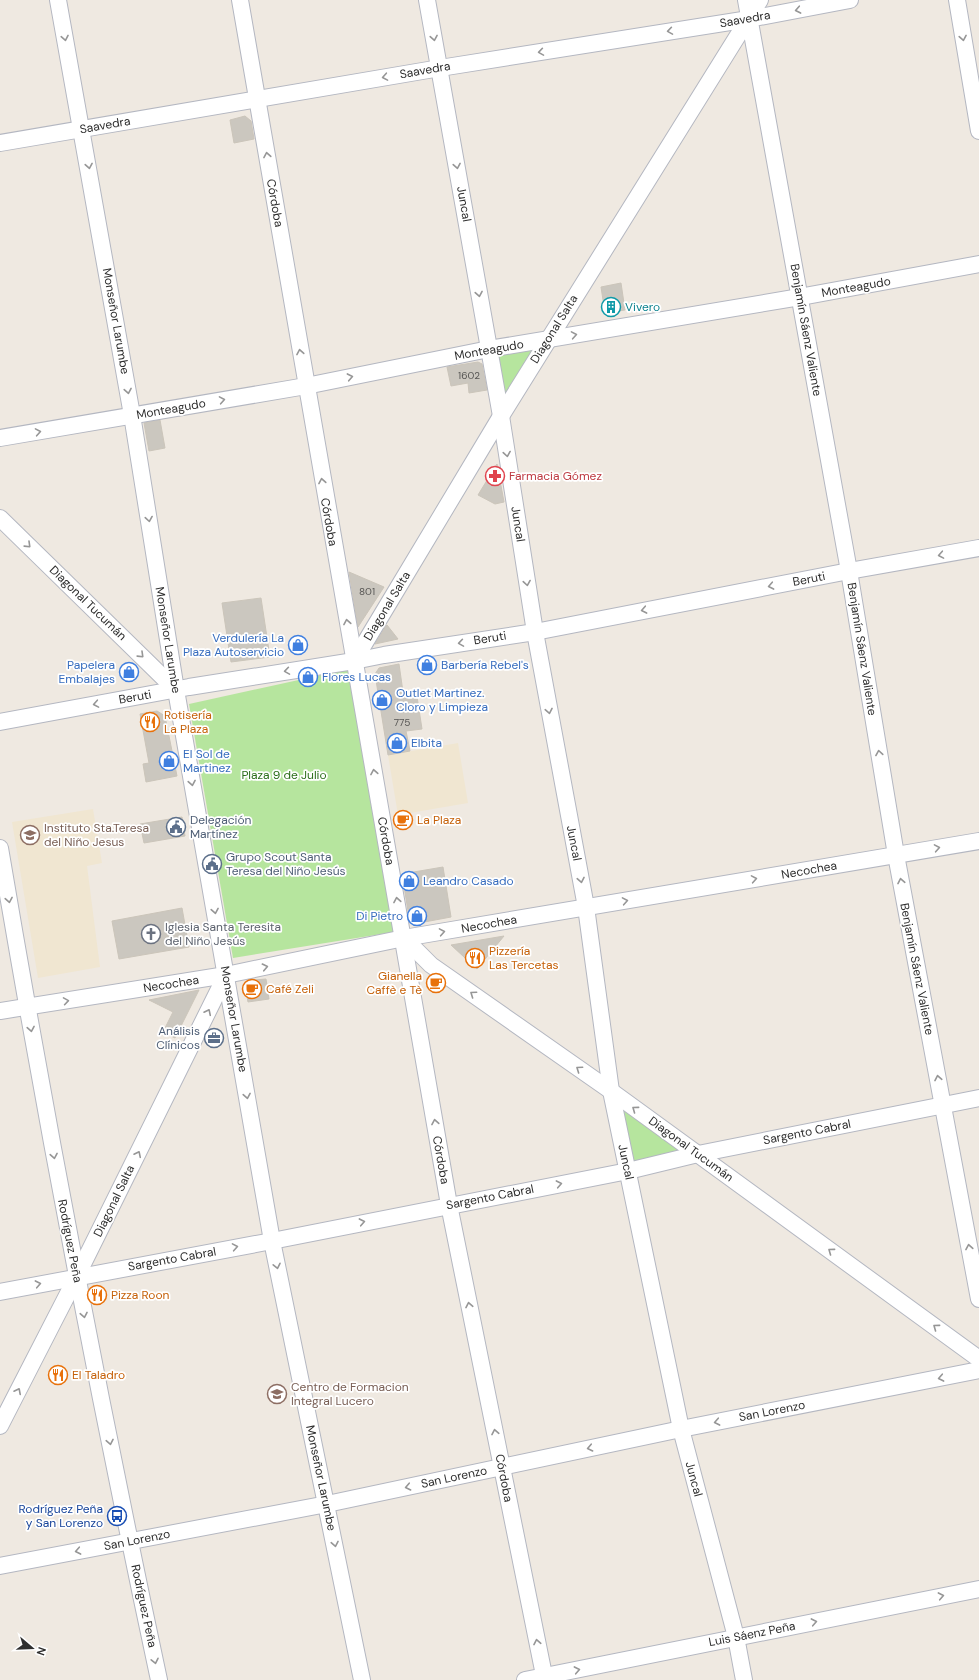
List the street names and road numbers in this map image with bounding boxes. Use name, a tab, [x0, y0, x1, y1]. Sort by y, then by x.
street label: Saavedra	[718, 7, 772, 31]
street label: Saavedra	[398, 58, 452, 82]
street label: Saavedra	[78, 113, 132, 137]
street label: Córdoba	[263, 178, 287, 228]
street label: Juncal	[453, 185, 475, 223]
street label: Benjamín Sáenz Valiente	[786, 263, 826, 398]
street label: Monseñor Larumbe	[99, 267, 133, 376]
street label: Monteagudo	[820, 273, 892, 301]
street label: Diagonal Salta	[527, 292, 581, 366]
street label: Monteagudo	[453, 336, 525, 364]
street label: Monteagudo	[135, 395, 207, 423]
street label: Córdoba	[317, 497, 341, 547]
street label: Juncal	[507, 505, 529, 543]
street label: Diagonal Tucumán	[46, 562, 130, 644]
street label: Diagonal Salta	[360, 568, 414, 644]
street label: Beruti	[791, 568, 827, 590]
street label: Benjamín Sáenz Valiente	[844, 581, 880, 717]
street label: Monseñor Larumbe	[152, 586, 184, 695]
street label: Beruti	[472, 628, 508, 648]
street label: Beruti	[117, 686, 153, 708]
street label: Córdoba	[374, 816, 398, 866]
street label: Juncal	[563, 824, 585, 862]
street label: Necochea	[780, 857, 838, 883]
street label: Benjamín Sáenz Valiente	[896, 902, 938, 1037]
street label: Necochea	[460, 911, 518, 937]
street label: Monseñor Larumbe	[217, 965, 251, 1074]
street label: Necochea	[142, 972, 200, 996]
street label: Diagonal Tucumán	[645, 1113, 737, 1185]
street label: Sargento Cabral	[762, 1116, 852, 1148]
street label: Córdoba	[429, 1135, 453, 1185]
street label: Juncal	[614, 1143, 638, 1181]
street label: Diagonal Salta	[90, 1162, 138, 1240]
street label: Sargento Cabral	[445, 1181, 535, 1213]
street label: Rodríguez Peña	[54, 1198, 86, 1284]
street label: Sargento Cabral	[127, 1243, 217, 1275]
street label: San Lorenzo	[737, 1397, 807, 1425]
street label: Monseñor Larumbe	[302, 1424, 340, 1533]
street label: Córdoba	[492, 1453, 516, 1503]
street label: Juncal	[682, 1460, 706, 1498]
street label: San Lorenzo	[419, 1462, 489, 1492]
street label: San Lorenzo	[102, 1526, 172, 1554]
street label: Rodríguez Peña	[127, 1563, 161, 1649]
street label: Luis Sáenz Peña	[707, 1618, 797, 1650]

